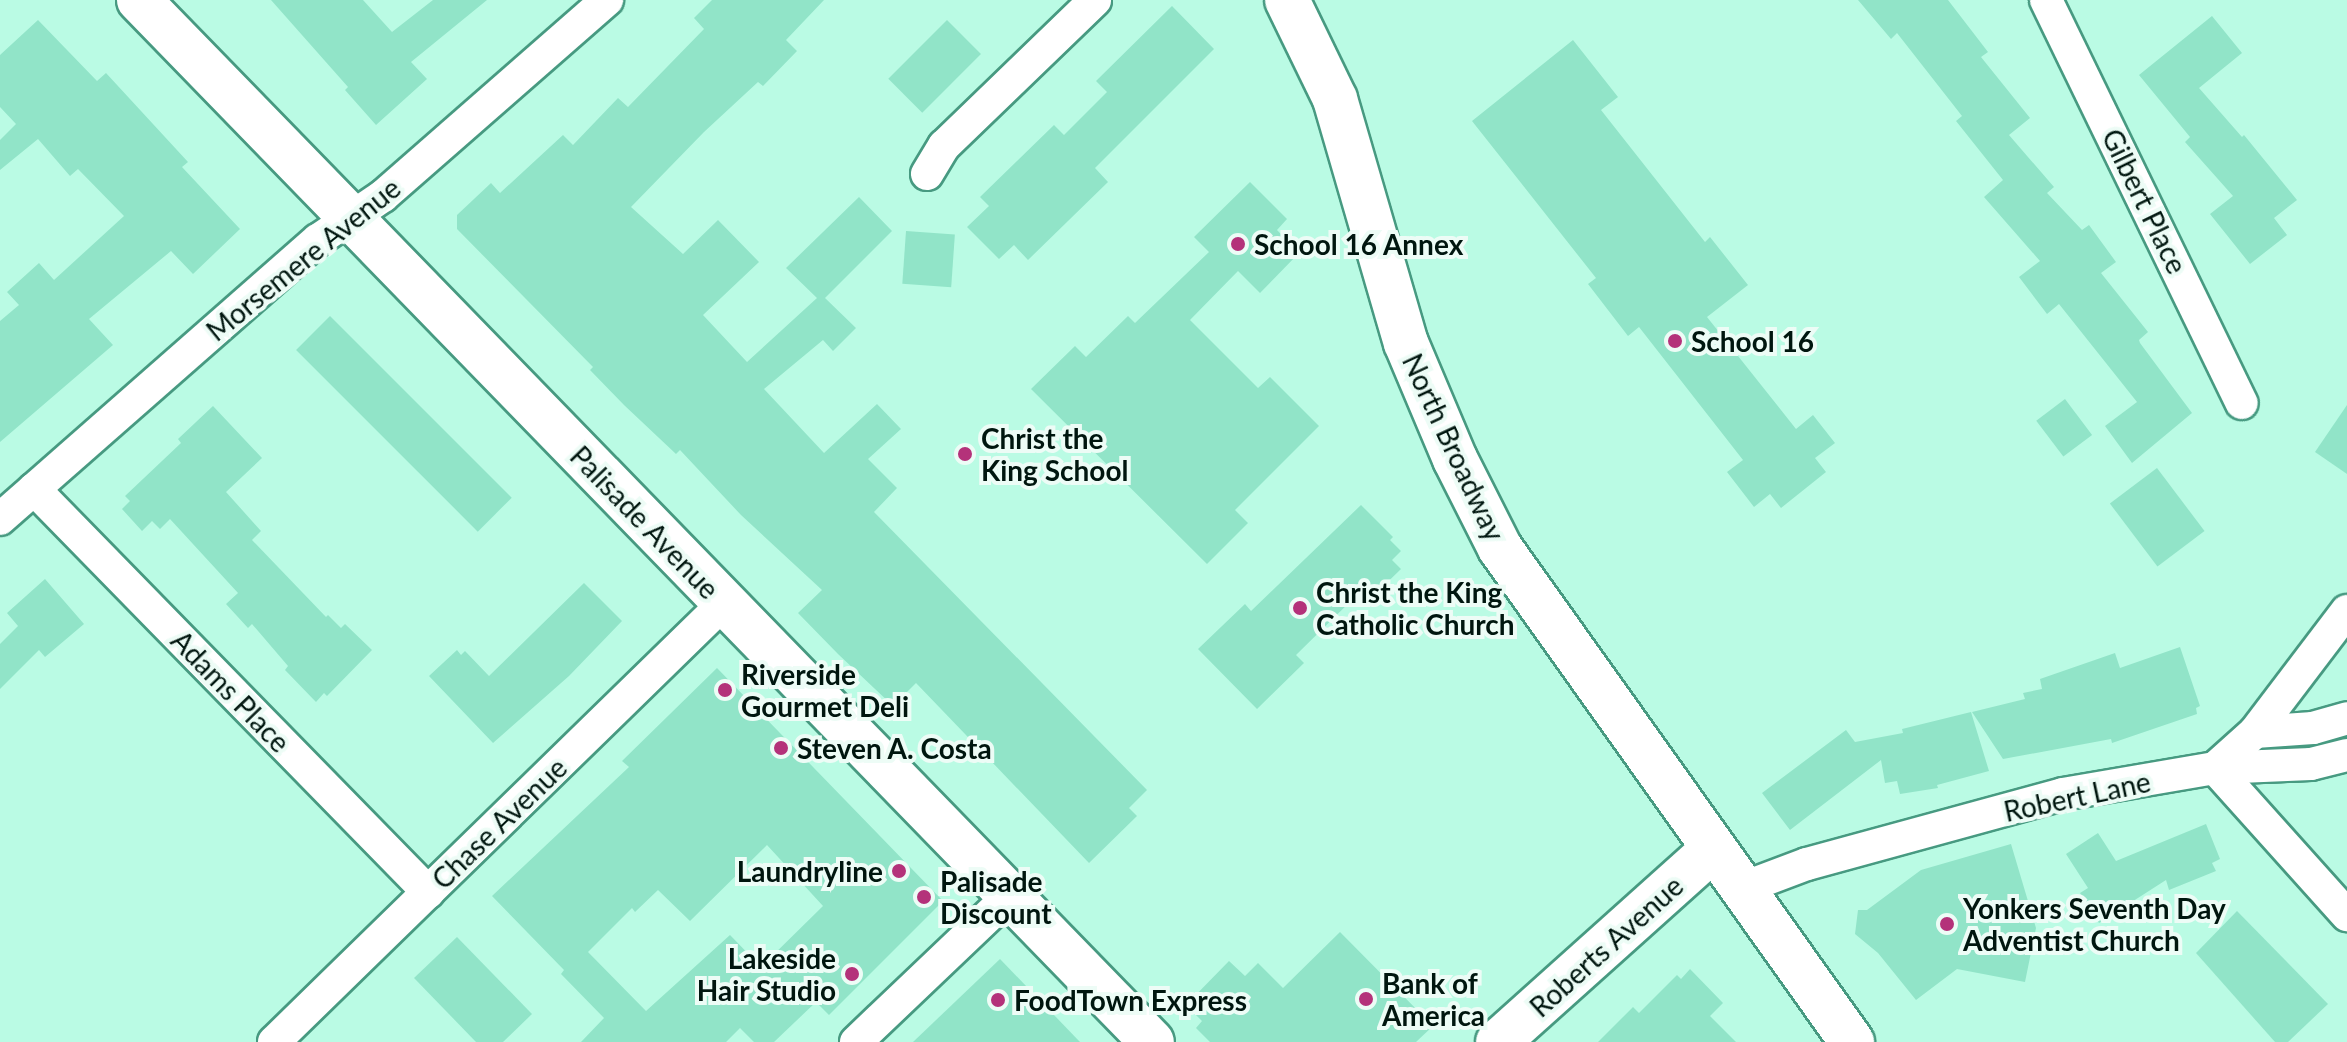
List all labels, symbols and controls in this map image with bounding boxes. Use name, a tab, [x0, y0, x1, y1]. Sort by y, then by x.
street label: Gilbert Place	[2096, 123, 2194, 279]
street label: Morsemere Avenue	[199, 170, 407, 348]
place label: School 16 Annex	[1254, 227, 1464, 261]
marker: School 16 Annex	[1229, 235, 1247, 253]
place label: School 16	[1691, 324, 1814, 358]
marker: School 16	[1666, 332, 1684, 350]
street label: North Broadway	[1396, 348, 1512, 546]
place label: Christ the King School	[981, 421, 1128, 487]
street label: Palisade Avenue	[563, 438, 727, 606]
marker: Christ the King School	[956, 445, 974, 463]
place label: Christ the King Catholic Church	[1316, 575, 1515, 641]
marker: Christ the King Catholic Church	[1291, 599, 1309, 617]
street label: Adams Place	[165, 623, 297, 759]
place label: Riverside Gourmet Deli	[741, 657, 909, 723]
marker: Riverside Gourmet Deli	[716, 681, 734, 699]
place label: Steven A. Costa	[797, 731, 993, 765]
marker: Steven A. Costa	[772, 739, 790, 757]
street label: Chase Avenue	[424, 750, 574, 896]
street label: Robert Lane	[2001, 764, 2153, 828]
place label: Laundryline	[737, 854, 883, 888]
marker: Laundryline	[890, 862, 908, 880]
place label: Palisade Discount	[940, 864, 1052, 930]
street label: Roberts Avenue	[1522, 868, 1690, 1024]
marker: Palisade Discount	[915, 888, 933, 906]
place label: Yonkers Seventh Day Adventist Church	[1963, 891, 2226, 957]
marker: Yonkers Seventh Day Adventist Church	[1938, 915, 1956, 933]
place label: Lakeside Hair Studio	[696, 941, 836, 1007]
marker: Lakeside Hair Studio	[843, 965, 861, 983]
place label: Bank of America	[1382, 966, 1485, 1032]
place label: FoodTown Express	[1014, 983, 1247, 1017]
marker: Bank of America	[1357, 990, 1375, 1008]
marker: FoodTown Express	[989, 991, 1007, 1009]

